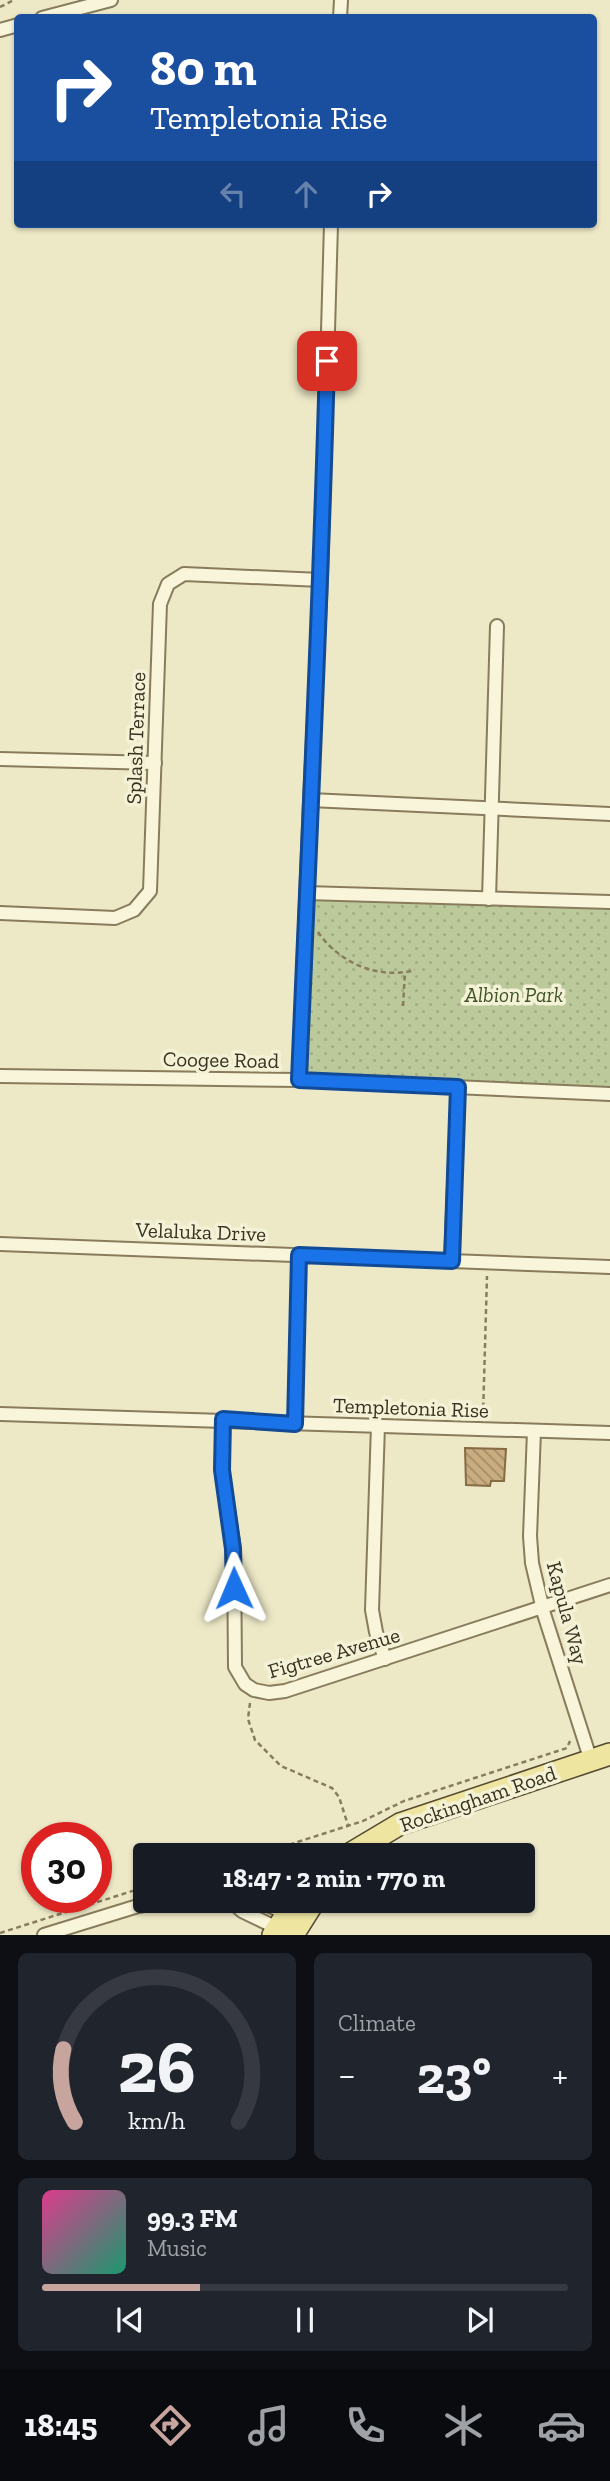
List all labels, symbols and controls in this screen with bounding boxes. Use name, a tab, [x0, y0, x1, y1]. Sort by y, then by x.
text: 80 m	[150, 39, 257, 98]
icon: right	[35, 42, 126, 133]
text: Templetonia Rise	[150, 99, 388, 137]
icon: left	[214, 175, 252, 213]
icon: ahead	[287, 175, 325, 213]
icon: right	[360, 175, 398, 213]
pin	[297, 331, 357, 391]
icon: arrive	[308, 342, 346, 380]
street label: Splash Terrace	[121, 671, 150, 805]
park label: Albion Park	[464, 982, 563, 1007]
street label: Coogee Road	[163, 1046, 280, 1073]
street label: Velaluka Drive	[134, 1217, 267, 1246]
street label: Templetonia Rise	[333, 1392, 490, 1423]
position arrow	[197, 1551, 271, 1625]
street label: Kapula Way	[542, 1558, 593, 1667]
street label: Figtree Avenue	[265, 1622, 403, 1683]
street label: Rockingham Road	[396, 1760, 560, 1837]
speed limit sign: 30	[21, 1822, 112, 1913]
text: 18:47 · 2 min · 770 m	[223, 1862, 445, 1894]
text: Climate	[338, 2009, 416, 2037]
text: 26	[118, 2024, 196, 2112]
text: 23°	[417, 2044, 491, 2106]
text: −	[338, 2052, 356, 2098]
text: +	[552, 2052, 568, 2098]
text: km/h	[128, 2105, 186, 2135]
text: 99.3 FM	[147, 2202, 238, 2234]
text: Music	[147, 2234, 207, 2262]
icon: previous	[111, 2301, 149, 2339]
icon: pause	[286, 2301, 324, 2339]
icon: next	[461, 2301, 499, 2339]
icon: directions	[146, 2401, 195, 2450]
icon: music	[244, 2401, 293, 2450]
icon: phone	[341, 2401, 390, 2450]
icon: climate	[439, 2401, 488, 2450]
icon: car	[537, 2401, 586, 2450]
text: 18:45	[24, 2406, 97, 2444]

